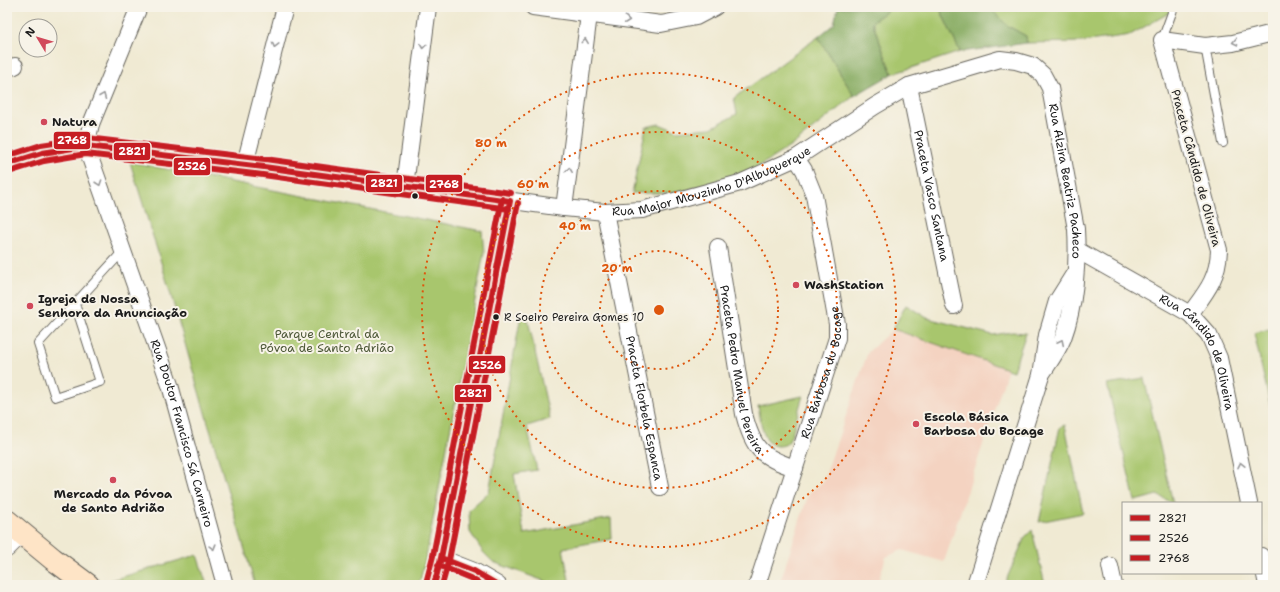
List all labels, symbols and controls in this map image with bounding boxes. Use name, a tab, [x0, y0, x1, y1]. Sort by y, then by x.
one-way arrow	[624, 15, 631, 24]
north arrow	[18, 18, 58, 58]
text: N	[22, 24, 39, 40]
one-way arrow	[581, 38, 590, 44]
one-way arrow	[1232, 38, 1238, 46]
one-way arrow	[271, 41, 280, 48]
one-way arrow	[419, 43, 428, 49]
street label: Praceta Cândido de Oliveira	[1167, 88, 1225, 249]
one-way arrow	[98, 92, 106, 99]
street label: Rua Alzira Beatriz Pacheco	[1045, 102, 1085, 259]
place label: Natura	[52, 114, 98, 130]
marker: Natura	[39, 117, 49, 127]
street label: Praceta Vasco Santana	[910, 129, 953, 263]
line badge: 2768	[53, 131, 91, 150]
text: 2768	[57, 133, 87, 148]
text: 80 m	[475, 135, 507, 151]
line badge: 2821	[113, 142, 151, 161]
street label: Rua Major Mouzinho D'Albuquerque	[612, 142, 814, 220]
text: 2821	[118, 144, 146, 159]
line badge: 2526	[173, 157, 211, 176]
text: 2526	[177, 159, 207, 174]
one-way arrow	[564, 167, 573, 173]
line badge: 2821	[365, 174, 403, 193]
line badge: 2768	[425, 174, 463, 193]
text: 2821	[370, 176, 398, 191]
text: 60 m	[517, 176, 549, 192]
text: 2768	[429, 177, 459, 192]
one-way arrow	[94, 179, 103, 186]
unlabelled marker	[410, 191, 420, 201]
text: 40 m	[559, 218, 591, 234]
text: 20 m	[601, 260, 633, 276]
place label: WashStation	[804, 277, 884, 293]
marker: WashStation	[791, 280, 801, 290]
street label: Praceta Pedro Manuel Pereira	[716, 284, 768, 458]
street label: Rua Cândido de Oliveira	[1156, 290, 1238, 412]
place label: Igreja de Nossa Senhora da Anunciação	[38, 291, 187, 321]
marker: Igreja de Nossa Senhora da Anunciação	[25, 301, 35, 311]
centre of rings	[652, 303, 666, 317]
street label: Rua Barbosa du Bocage	[797, 305, 845, 441]
place label: R Soeiro Pereira Gomes 10	[504, 310, 644, 325]
marker: R Soeiro Pereira Gomes 10	[491, 312, 501, 322]
park label: Parque Central da Póvoa de Santo Adrião	[260, 326, 394, 356]
street label: Praceta Florbela Espanca	[622, 334, 667, 482]
street label: Rua Doutor Francisco Sá Carneiro	[147, 337, 217, 529]
one-way arrow	[1056, 338, 1064, 346]
line badge: 2526	[468, 355, 506, 374]
text: 2526	[472, 358, 502, 373]
line badge: 2821	[454, 384, 492, 403]
text: 2821	[459, 386, 487, 401]
place label: Escola Básica Barbosa du Bocage	[924, 409, 1044, 439]
marker: Escola Básica Barbosa du Bocage	[911, 419, 921, 429]
one-way arrow	[1238, 462, 1246, 468]
marker: Mercado da Póvoa de Santo Adrião	[108, 475, 118, 485]
place label: Mercado da Póvoa de Santo Adrião	[54, 486, 173, 516]
legend	[1122, 502, 1262, 574]
text: 2821	[1158, 510, 1187, 526]
text: 2526	[1158, 530, 1189, 546]
one-way arrow	[208, 543, 217, 550]
text: 2768	[1158, 550, 1190, 566]

